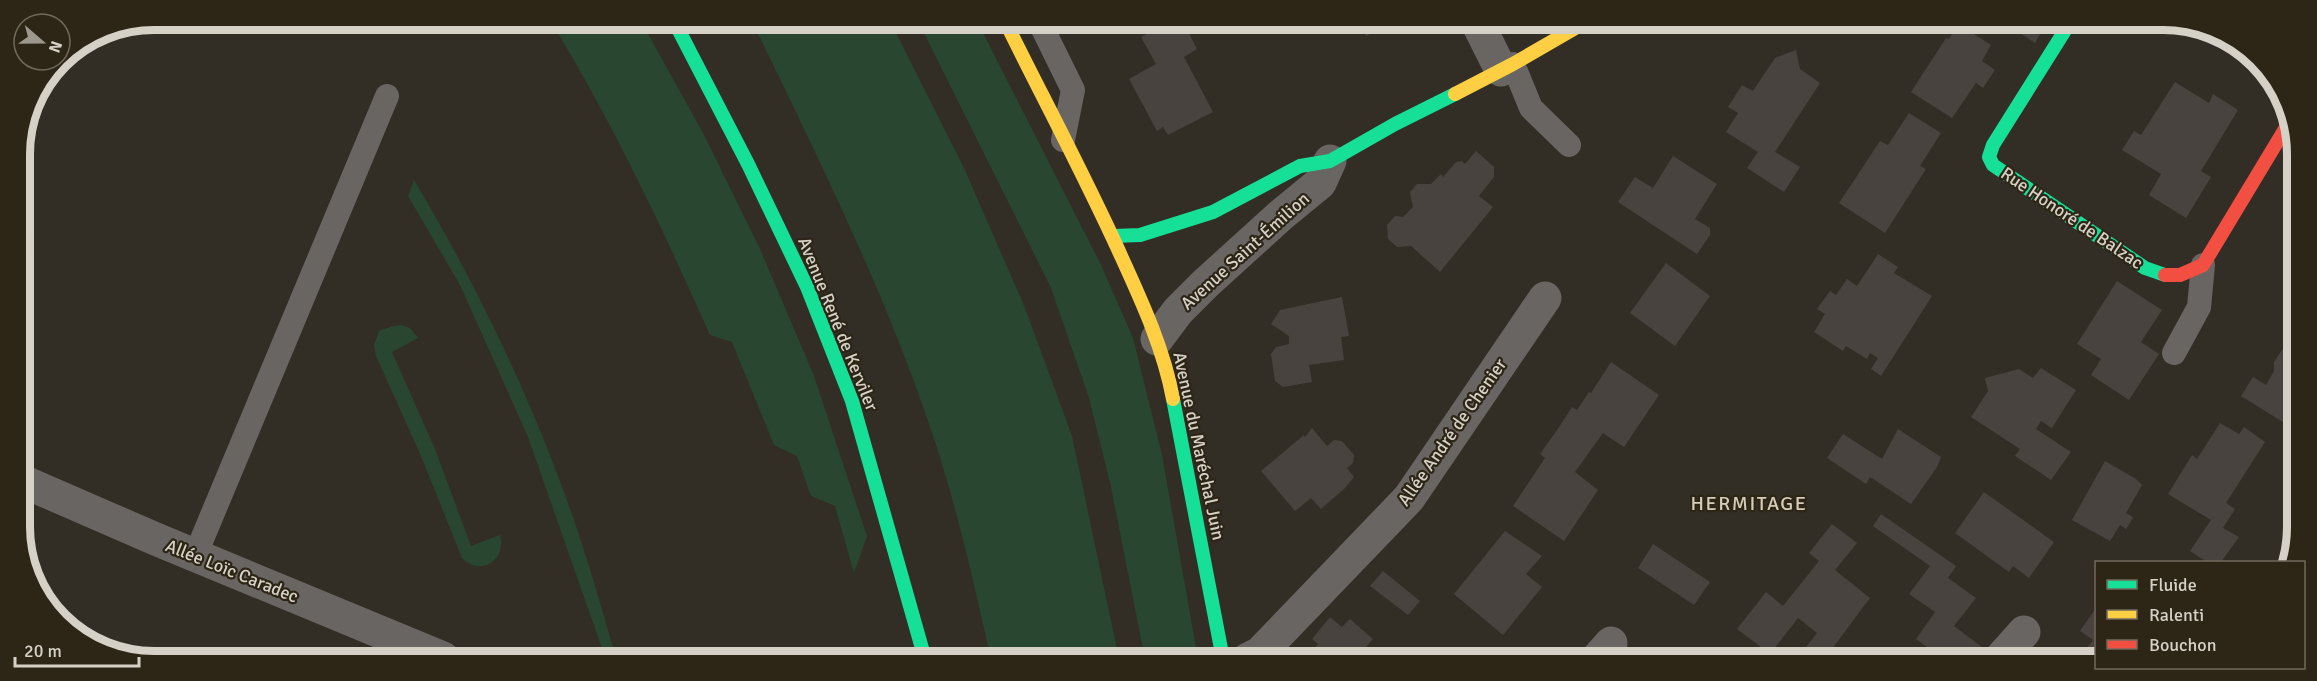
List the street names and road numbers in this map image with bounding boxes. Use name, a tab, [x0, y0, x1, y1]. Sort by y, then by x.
street label: Rue Honoré de Balzac	[1997, 162, 2147, 274]
street label: Avenue Saint-Émilion	[1176, 187, 1314, 315]
street label: Avenue René de Kerviler	[793, 234, 883, 414]
street label: Avenue du Maréchal Juin	[1168, 350, 1230, 542]
street label: Allée André de Chenier	[1393, 354, 1511, 510]
street label: Allée Loïc Caradec	[162, 534, 302, 608]

